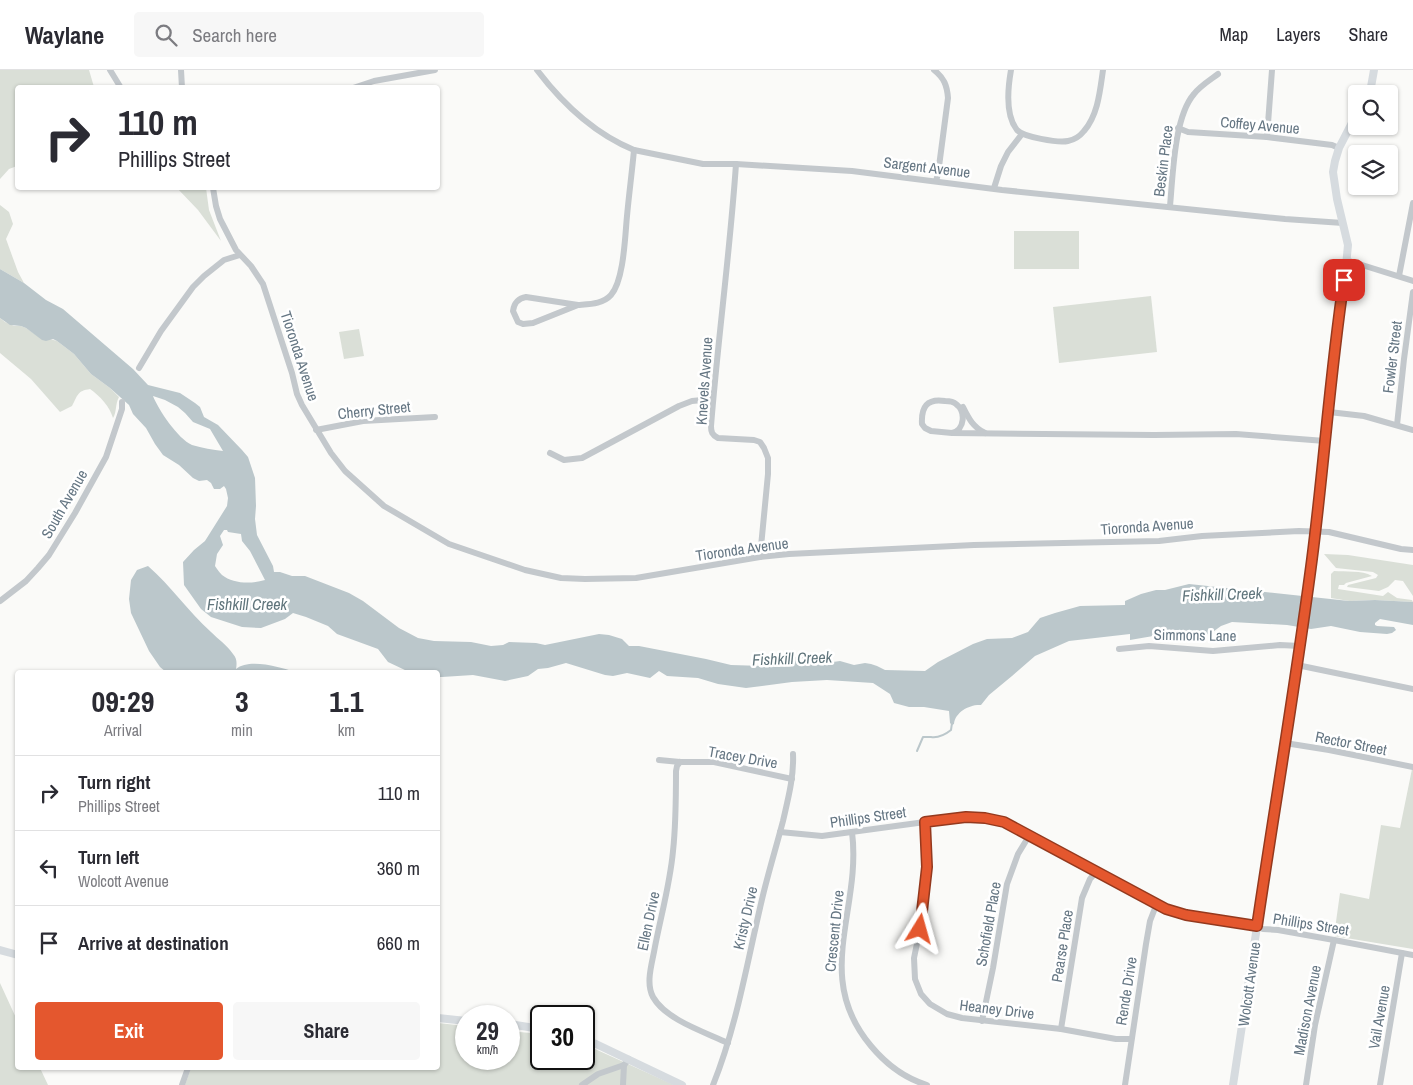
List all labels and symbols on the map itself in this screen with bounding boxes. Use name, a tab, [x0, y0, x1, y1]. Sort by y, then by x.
street label: Coffey Avenue	[1219, 111, 1301, 139]
street label: Beskin Place	[1148, 124, 1178, 198]
street label: Sargent Avenue	[882, 151, 972, 183]
pin	[1323, 259, 1365, 301]
street label: Tioronda Avenue	[276, 308, 324, 404]
street label: Fowler Street	[1377, 319, 1407, 394]
street label: Knevels Avenue	[690, 336, 718, 426]
street label: Cherry Street	[337, 396, 412, 424]
street label: South Avenue	[36, 466, 92, 542]
street label: Tioronda Avenue	[1100, 512, 1194, 540]
street label: Tioronda Avenue	[694, 532, 790, 566]
water label: Fishkill Creek	[1182, 582, 1263, 606]
water label: Fishkill Creek	[207, 593, 288, 615]
street label: Simmons Lane	[1153, 624, 1237, 646]
water label: Fishkill Creek	[752, 646, 833, 670]
street label: Rector Street	[1313, 726, 1389, 760]
street label: Tracey Drive	[707, 741, 779, 773]
street label: Phillips Street	[829, 801, 908, 833]
street label: Schofield Place	[970, 880, 1006, 968]
street label: Kristy Drive	[728, 884, 762, 952]
street label: Ellen Drive	[631, 889, 665, 953]
street label: Crescent Drive	[819, 889, 849, 973]
position arrow	[893, 902, 945, 954]
street label: Pearse Place	[1046, 908, 1078, 984]
street label: Phillips Street	[1272, 908, 1351, 940]
street label: Wolcott Avenue	[1233, 940, 1265, 1028]
street label: Rende Drive	[1110, 955, 1142, 1027]
street label: Madison Avenue	[1288, 963, 1326, 1057]
street label: Vail Avenue	[1363, 983, 1395, 1051]
street label: Heaney Drive	[958, 994, 1036, 1024]
speed limit sign: 30	[530, 1005, 595, 1070]

